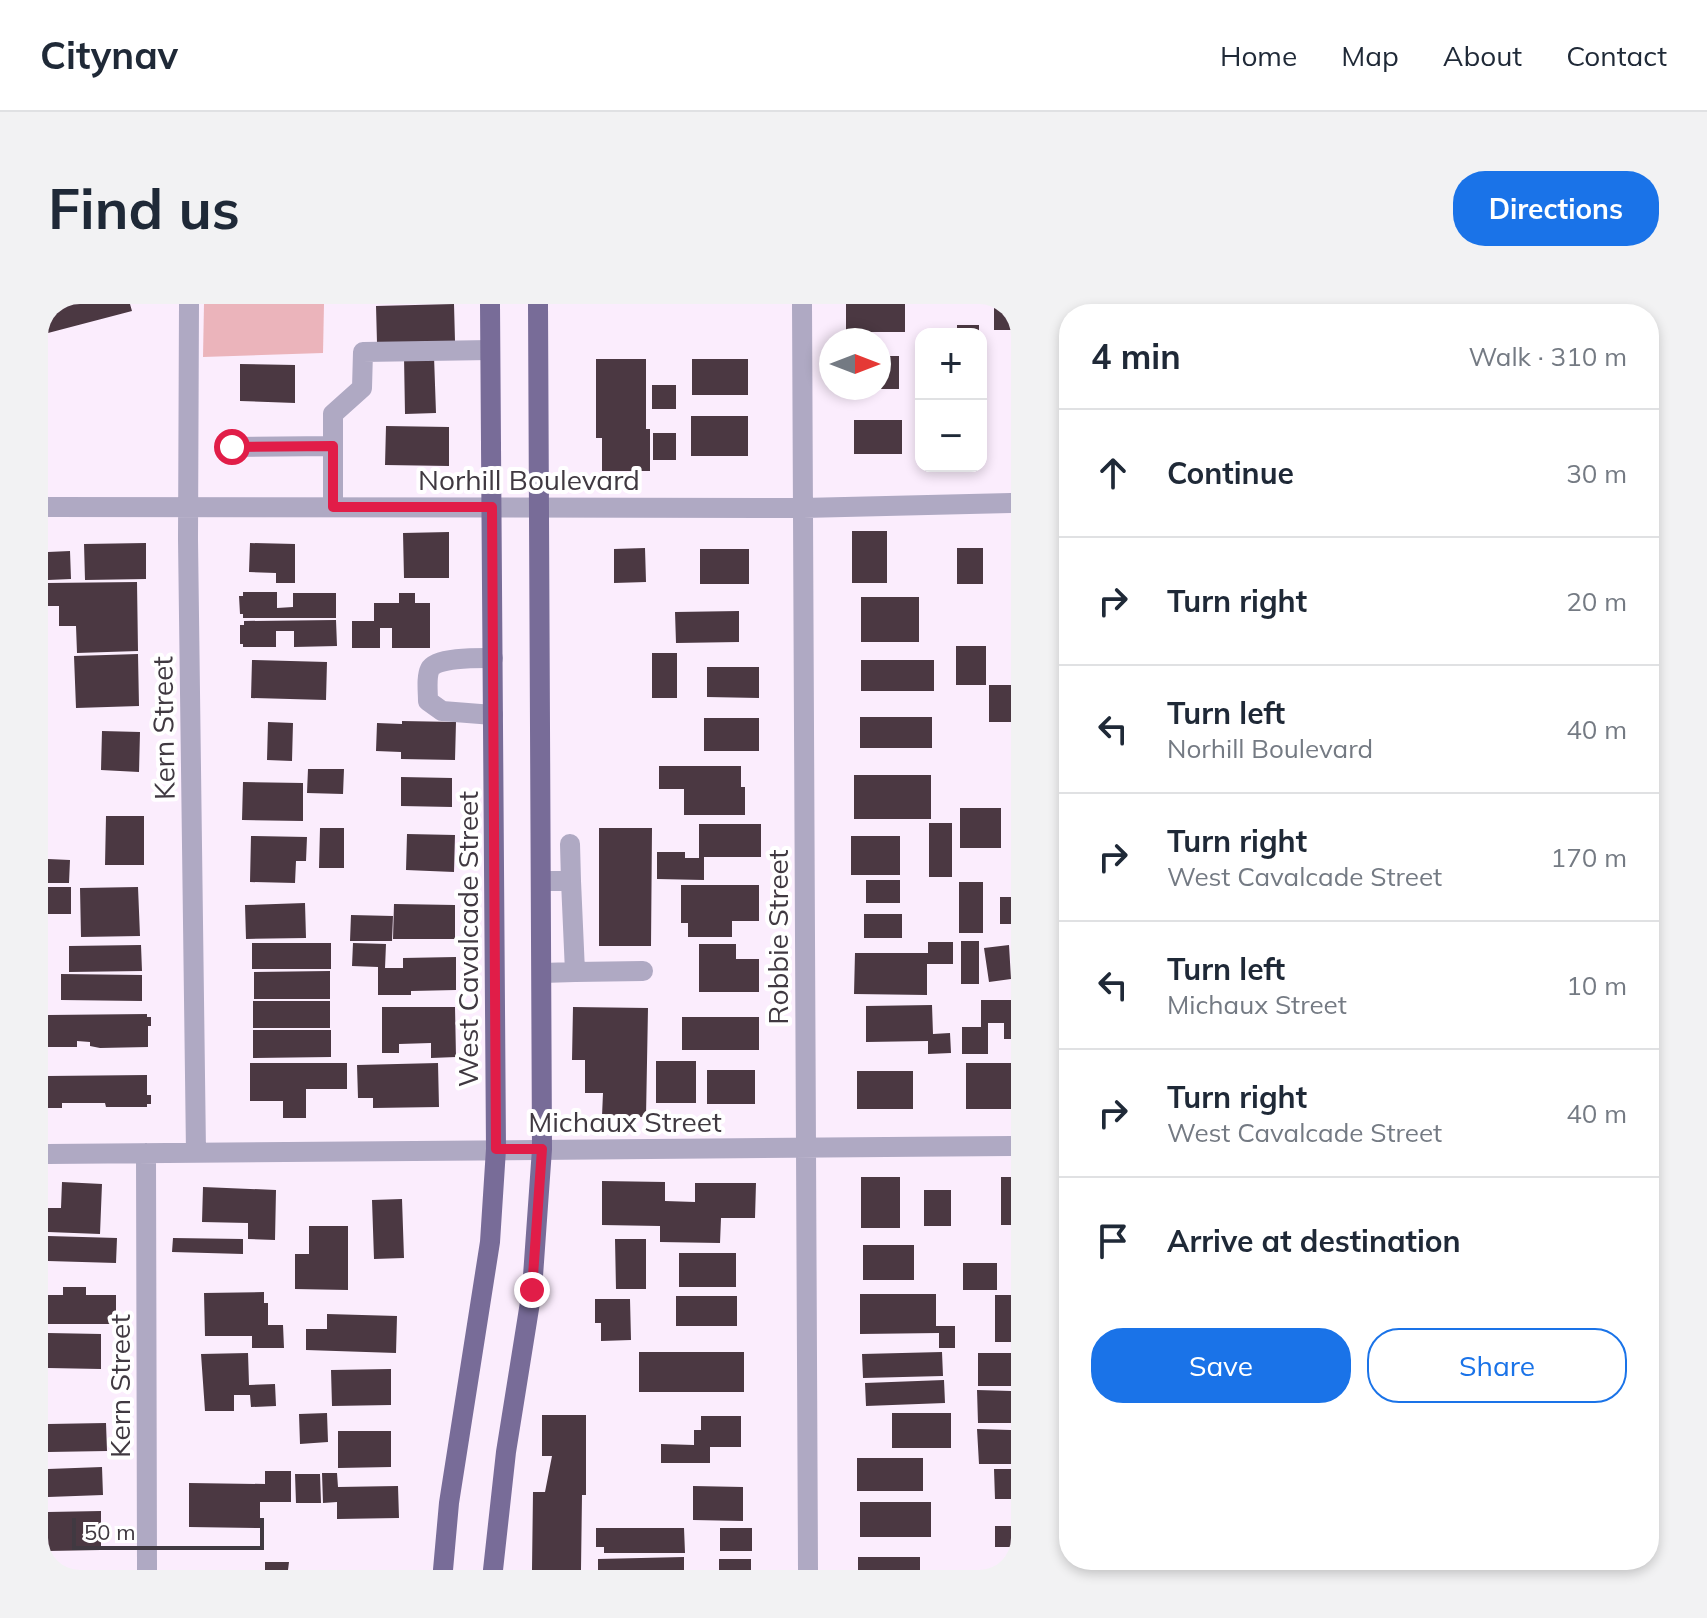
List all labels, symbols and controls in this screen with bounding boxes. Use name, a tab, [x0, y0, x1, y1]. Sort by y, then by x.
text: Citynav	[40, 31, 178, 79]
text: Home	[1220, 38, 1297, 73]
text: Map	[1341, 38, 1399, 73]
text: About	[1443, 38, 1522, 73]
text: Contact	[1566, 38, 1667, 73]
button: Directions	[1453, 171, 1659, 246]
text: Find us	[48, 173, 240, 243]
north arrow	[819, 328, 891, 400]
map controls	[915, 328, 987, 472]
button: +	[915, 328, 987, 400]
text: 4 min	[1091, 335, 1181, 378]
text: Walk · 310 m	[1468, 340, 1627, 373]
button: −	[915, 400, 987, 472]
route start	[214, 429, 250, 465]
icon: ahead	[1091, 451, 1135, 495]
text: Continue	[1167, 454, 1294, 492]
text: 30 m	[1566, 457, 1627, 490]
street label: Norhill Boulevard	[418, 462, 640, 497]
icon: right	[1091, 579, 1135, 623]
text: Turn right	[1167, 582, 1307, 620]
text: 20 m	[1566, 585, 1627, 618]
street label: Kern Street	[144, 656, 182, 800]
text: Turn left	[1167, 694, 1285, 732]
icon: left	[1091, 707, 1135, 751]
text: 40 m	[1566, 713, 1627, 746]
text: Norhill Boulevard	[1167, 732, 1373, 765]
street label: West Cavalcade Street	[450, 791, 485, 1087]
text: Turn right	[1167, 822, 1307, 860]
icon: right	[1091, 835, 1135, 879]
text: 170 m	[1551, 841, 1627, 874]
street label: Robbie Street	[760, 849, 795, 1025]
text: West Cavalcade Street	[1167, 860, 1442, 893]
text: Turn left	[1167, 950, 1285, 988]
icon: left	[1091, 963, 1135, 1007]
text: 10 m	[1566, 969, 1627, 1002]
text: Michaux Street	[1167, 988, 1347, 1021]
text: Turn right	[1167, 1078, 1307, 1116]
icon: right	[1091, 1091, 1135, 1135]
text: 40 m	[1566, 1097, 1627, 1130]
street label: Michaux Street	[528, 1104, 722, 1139]
text: West Cavalcade Street	[1167, 1116, 1442, 1149]
icon: arrive	[1091, 1219, 1135, 1263]
text: Arrive at destination	[1167, 1222, 1461, 1260]
route end	[514, 1272, 550, 1308]
street label: Kern Street	[102, 1314, 137, 1458]
button: Save	[1091, 1328, 1351, 1403]
button: Share	[1367, 1328, 1627, 1403]
scale bar	[72, 1514, 264, 1550]
text: 50 m	[84, 1518, 135, 1546]

